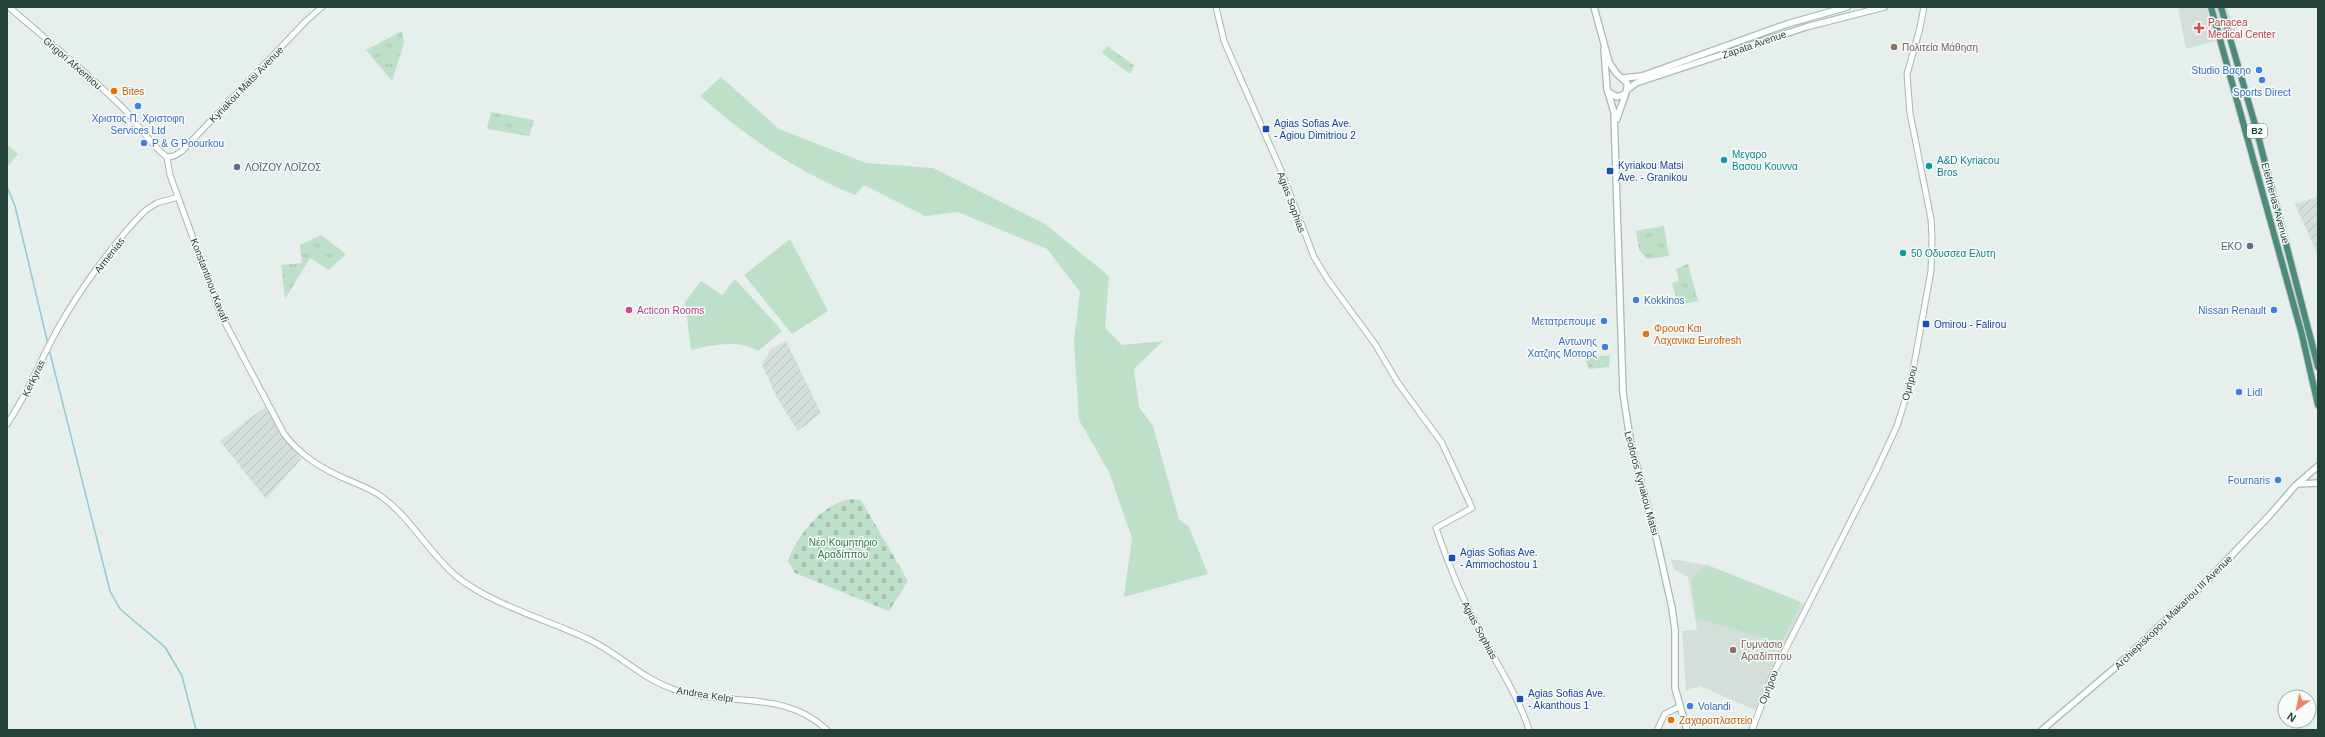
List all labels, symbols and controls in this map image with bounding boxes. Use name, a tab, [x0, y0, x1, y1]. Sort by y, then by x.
place label: Panacea Medical Center	[2208, 17, 2276, 40]
marker: Panacea Medical Center	[2193, 22, 2205, 34]
street label: Zapata Avenue	[1721, 28, 1788, 61]
street label: Grigori Afxentiou	[41, 35, 104, 92]
marker: Πολιτεία Μάθηση	[1889, 42, 1899, 52]
place label: Πολιτεία Μάθηση	[1902, 42, 1978, 53]
street label: Kyriakou Matsi Avenue	[207, 44, 286, 125]
place label: Studio Βαςηο	[2191, 65, 2251, 76]
marker: Studio Βαςηο	[2254, 65, 2264, 75]
marker: Sports Direct	[2257, 75, 2267, 85]
marker: Bites	[109, 86, 119, 96]
place label: Bites	[122, 86, 144, 97]
place label: Sports Direct	[2233, 87, 2291, 98]
marker: Χριστος Π. Χριστοφη Services Ltd	[133, 101, 143, 111]
place label: Χριστος Π. Χριστοφη Services Ltd	[92, 113, 184, 136]
place label: Agias Sofias Ave. - Agiou Dimitriou 2	[1274, 118, 1356, 141]
marker: Agias Sofias Ave. - Agiou Dimitriou 2	[1261, 124, 1271, 134]
road number: B2	[2247, 124, 2267, 138]
marker: P & G Poourkou	[139, 138, 149, 148]
place label: P & G Poourkou	[152, 138, 224, 149]
place label: Μεγαρο Βασου Κουννα	[1732, 149, 1798, 172]
marker: Μεγαρο Βασου Κουννα	[1719, 155, 1729, 165]
place label: A&D Kyriacou Bros	[1937, 155, 1999, 178]
place label: Kyriakou Matsi Ave. - Granikou	[1618, 160, 1687, 183]
marker: A&D Kyriacou Bros	[1924, 161, 1934, 171]
marker: ΛΟΪΖΟΥ ΛΟΪΖΟΣ	[232, 162, 242, 172]
place label: ΛΟΪΖΟΥ ΛΟΪΖΟΣ	[245, 162, 321, 173]
street label: Eleftherias Avenue	[2259, 162, 2292, 245]
marker: Kyriakou Matsi Ave. - Granikou	[1605, 166, 1615, 176]
street label: Agias Sophias	[1275, 170, 1308, 234]
street label: Armenias	[92, 235, 127, 275]
street label: Konstantinou Kavafi	[188, 237, 231, 324]
place label: EKO	[2221, 241, 2242, 252]
marker: EKO	[2245, 241, 2255, 251]
marker: 50 Οδυσσεα Ελυτη	[1898, 248, 1908, 258]
place label: 50 Οδυσσεα Ελυτη	[1911, 248, 1996, 259]
marker: Kokkinos	[1631, 295, 1641, 305]
place label: Kokkinos	[1644, 295, 1685, 306]
marker: Acticon Rooms	[624, 305, 634, 315]
place label: Acticon Rooms	[637, 305, 704, 316]
place label: Nissan Renault	[2198, 305, 2266, 316]
marker: Nissan Renault	[2269, 305, 2279, 315]
place label: Μετατρεπουμε	[1532, 316, 1597, 327]
marker: Μετατρεπουμε	[1599, 316, 1609, 326]
marker: Omirou - Falirou	[1921, 319, 1931, 329]
place label: Omirou - Falirou	[1934, 319, 2006, 330]
place label: Φρουα Και Λαχανικα Eurofresh	[1654, 323, 1741, 346]
marker: Φρουα Και Λαχανικα Eurofresh	[1641, 329, 1651, 339]
place label: Αντωνης Χατζιης Μοτορς	[1528, 336, 1597, 360]
marker: Αντωνης Χατζιης Μοτορς	[1600, 342, 1610, 352]
street label: Kerkyras	[20, 358, 47, 398]
street label: Ομήρου	[1900, 364, 1919, 402]
marker: Lidl	[2234, 387, 2244, 397]
place label: Lidl	[2247, 387, 2263, 398]
street label: Leoforos Kyriakou Matsi	[1622, 430, 1661, 536]
place label: Fournaris	[2228, 475, 2270, 486]
marker: Fournaris	[2273, 475, 2283, 485]
park label: Νέο Κοιμητήριο Αραδίππου	[809, 537, 878, 560]
place label: Agias Sofias Ave. - Ammochostou 1	[1460, 547, 1538, 570]
marker: Agias Sofias Ave. - Ammochostou 1	[1447, 553, 1457, 563]
street label: Archiepiskopou Makariou III Avenue	[2112, 553, 2235, 672]
street label: Agias Sophias	[1460, 599, 1499, 661]
place label: Γυμνάσιο Αραδίππου	[1741, 639, 1792, 662]
marker: Γυμνάσιο Αραδίππου	[1728, 645, 1738, 655]
street label: Ομήρου	[1757, 669, 1780, 706]
street label: Andrea Kelpi	[676, 685, 734, 704]
place label: Agias Sofias Ave. - Akanthous 1	[1528, 688, 1606, 711]
north arrow	[2277, 689, 2317, 729]
marker: Agias Sofias Ave. - Akanthous 1	[1515, 694, 1525, 704]
marker: Volandi	[1685, 701, 1695, 711]
place label: Volandi	[1698, 701, 1731, 712]
text: N	[2285, 710, 2298, 725]
marker: Ζαχαροπλαστείο	[1666, 715, 1676, 725]
place label: Ζαχαροπλαστείο	[1679, 715, 1753, 726]

